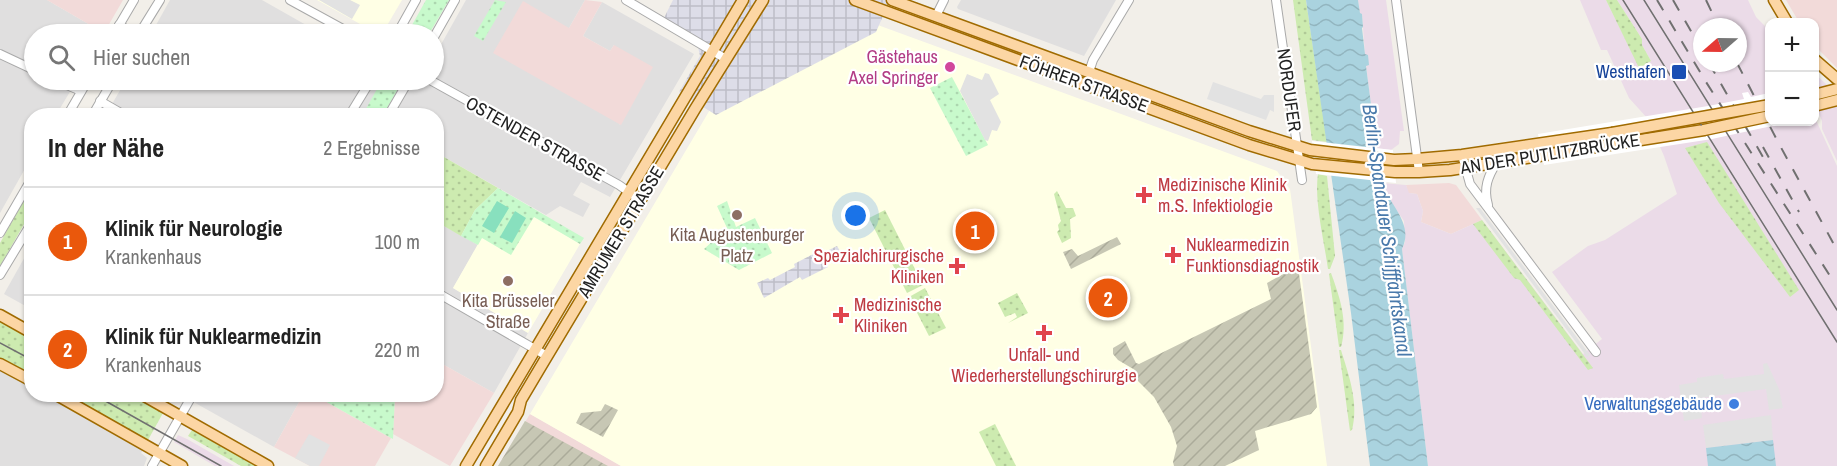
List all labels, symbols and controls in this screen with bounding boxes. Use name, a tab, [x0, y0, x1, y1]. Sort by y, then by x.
north arrow	[1693, 18, 1747, 72]
map controls	[1765, 18, 1819, 126]
button: +	[1765, 18, 1819, 72]
search box	[24, 24, 444, 90]
icon: search	[45, 41, 78, 74]
text: Hier suchen	[93, 42, 190, 72]
place label: Gästehaus Axel Springer	[848, 44, 938, 90]
street label: NORDUFER	[1271, 47, 1308, 133]
street label: FÖHRER STRASSE	[1016, 49, 1152, 118]
place label: Westhafen	[1596, 59, 1666, 84]
marker: Gästehaus Axel Springer	[943, 60, 957, 74]
marker: Westhafen	[1670, 63, 1688, 81]
button: −	[1765, 72, 1819, 126]
street label: OSTENDER STRASSE	[461, 90, 609, 187]
water label: Berlin-Spandauer Schifffahrtskanal	[1356, 102, 1419, 358]
street label: AN DER PUTLITZBRÜCKE	[1457, 127, 1641, 180]
text: In der Nähe	[48, 130, 164, 165]
text: 2 Ergebnisse	[323, 134, 420, 161]
street label: AMRUMER STRASSE	[571, 161, 670, 303]
place label: Medizinische Klinik m.S. Infektiologie	[1158, 172, 1287, 218]
marker: Medizinische Klinik m.S. Infektiologie	[1135, 186, 1153, 204]
your location	[841, 201, 870, 230]
marker: Kita Augustenburger Platz	[730, 208, 744, 222]
pin: 1	[956, 208, 994, 254]
text: Klinik für Neurologie	[105, 213, 282, 243]
place label: Kita Augustenburger Platz	[670, 222, 804, 268]
text: 1	[63, 228, 72, 255]
text: 100 m	[374, 228, 420, 255]
place label: Nuklearmedizin Funktionsdiagnostik	[1186, 232, 1320, 278]
text: Krankenhaus	[105, 243, 202, 270]
place label: Spezialchirurgische Kliniken	[814, 243, 944, 289]
marker: Nuklearmedizin Funktionsdiagnostik	[1164, 246, 1182, 264]
marker: Spezialchirurgische Kliniken	[948, 257, 966, 275]
marker: Kita Brüsseler Straße	[501, 274, 515, 288]
pin: 2	[1088, 276, 1128, 320]
place label: Kita Brüsseler Straße	[462, 288, 554, 334]
place label: Medizinische Kliniken	[854, 292, 942, 338]
marker: Medizinische Kliniken	[832, 306, 850, 324]
text: Klinik für Nuklearmedizin	[105, 321, 322, 351]
marker: Unfall- und Wiederherstellungschirurgie	[1035, 324, 1053, 342]
text: 2	[63, 336, 72, 363]
text: 220 m	[374, 336, 420, 363]
place label: Unfall- und Wiederherstellungschirurgie	[951, 342, 1137, 388]
text: Krankenhaus	[105, 351, 202, 378]
place label: Verwaltungsgebäude	[1584, 391, 1722, 416]
marker: Verwaltungsgebäude	[1727, 397, 1741, 411]

